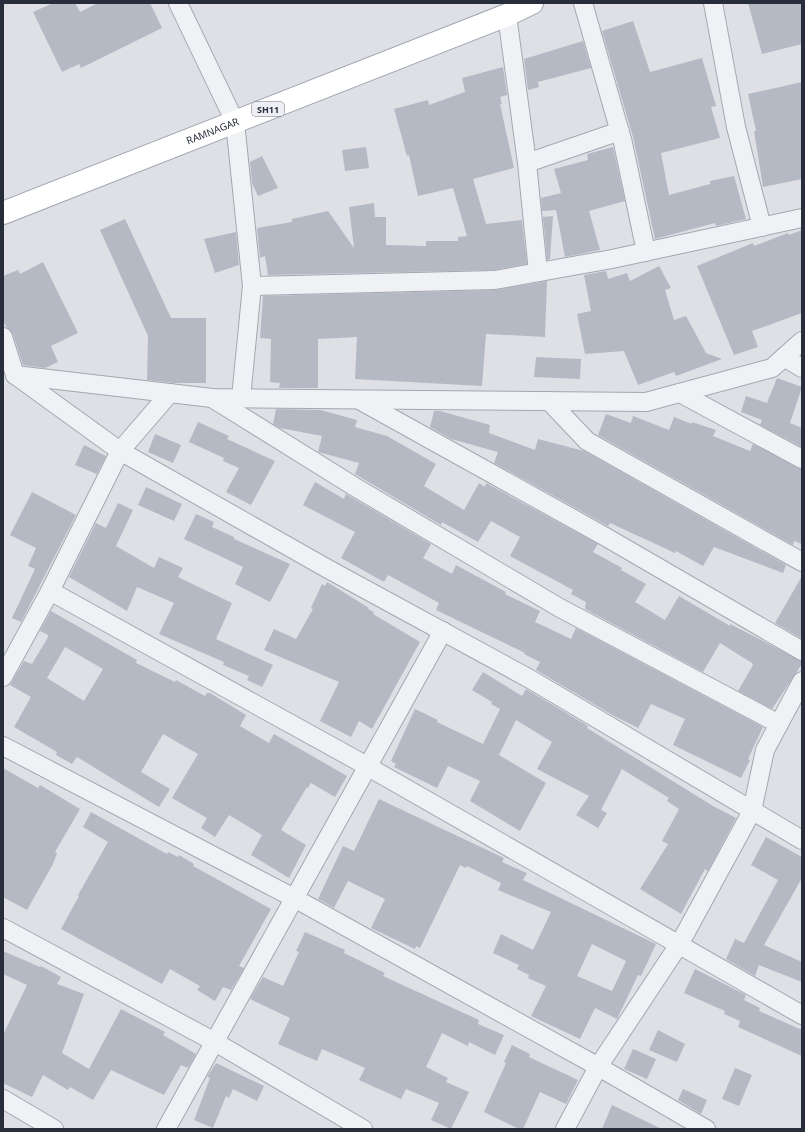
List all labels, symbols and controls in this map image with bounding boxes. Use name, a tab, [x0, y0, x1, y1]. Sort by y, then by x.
road number: SH11	[252, 102, 284, 116]
street label: RAMNAGAR	[184, 114, 241, 147]

